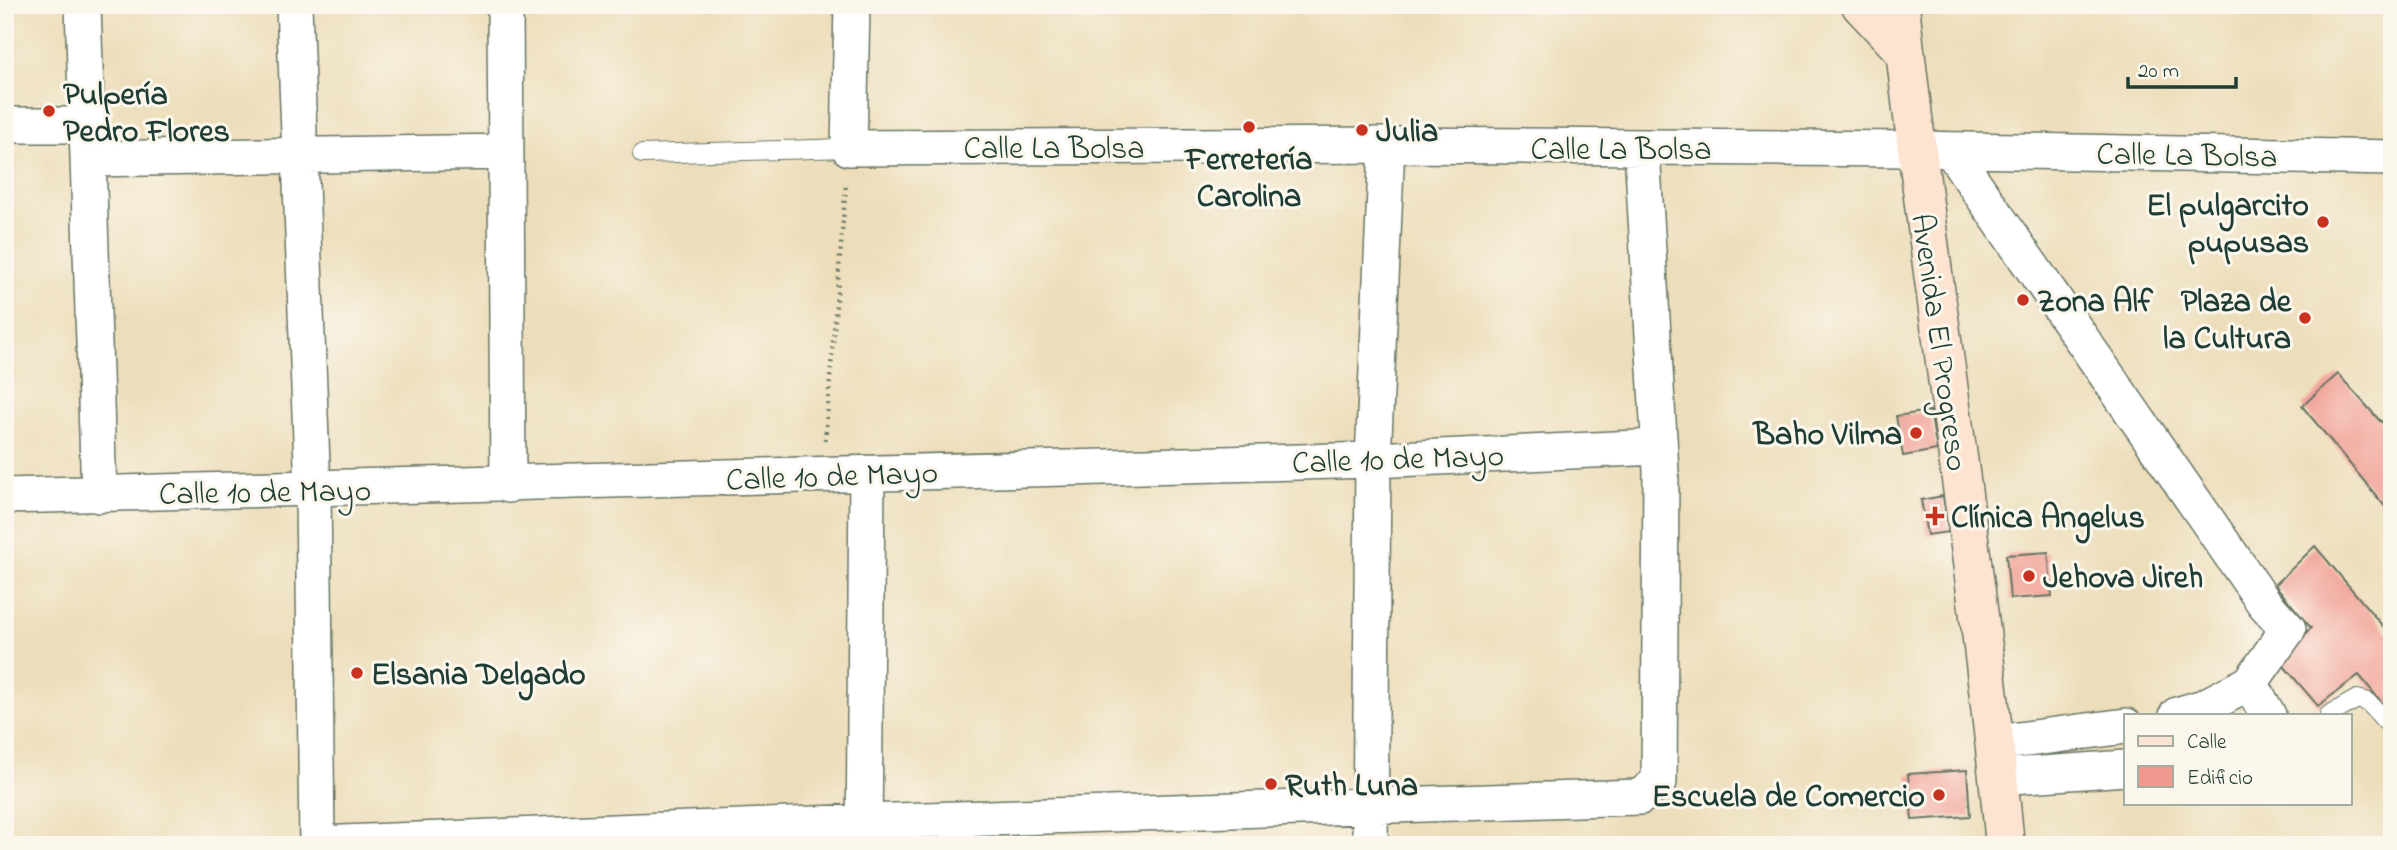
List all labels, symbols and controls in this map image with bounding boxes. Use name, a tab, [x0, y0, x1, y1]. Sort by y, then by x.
scale bar	[2128, 46, 2236, 90]
text: 20 m	[2138, 57, 2179, 87]
place label: Pulpería Pedro Flores	[63, 73, 230, 157]
marker: Pulpería Pedro Flores	[41, 103, 57, 119]
place label: Julia	[1376, 110, 1438, 157]
marker: Ferretería Carolina	[1241, 119, 1257, 135]
marker: Julia	[1354, 122, 1370, 138]
street label: Calle La Bolsa	[963, 127, 1145, 174]
street label: Calle La Bolsa	[1530, 128, 1712, 175]
street label: Calle La Bolsa	[2096, 132, 2278, 183]
place label: Ferretería Carolina	[1183, 138, 1313, 222]
place label: El pulgarcito pupusas	[2146, 184, 2309, 268]
street label: Avenida El Progreso	[1896, 211, 1979, 474]
marker: El pulgarcito pupusas	[2315, 214, 2331, 230]
place label: Zona Alf	[2037, 280, 2154, 327]
place label: Plaza de la Cultura	[2163, 280, 2293, 364]
marker: Zona Alf	[2015, 292, 2031, 308]
marker: Plaza de la Cultura	[2297, 310, 2313, 326]
place label: Baho Vilma	[1751, 413, 1902, 460]
marker: Baho Vilma	[1908, 425, 1924, 441]
street label: Calle 10 de Mayo	[1291, 434, 1505, 489]
street label: Calle 10 de Mayo	[725, 451, 939, 506]
street label: Calle 10 de Mayo	[158, 469, 372, 520]
place label: Clínica Angelus	[1951, 496, 2145, 544]
marker: Clínica Angelus	[1925, 506, 1945, 526]
place label: Jehova Jireh	[2043, 556, 2203, 603]
marker: Jehova Jireh	[2021, 568, 2037, 584]
place label: Elsania Delgado	[371, 653, 586, 701]
marker: Elsania Delgado	[349, 665, 365, 681]
legend	[2124, 714, 2352, 804]
text: Calle	[2187, 728, 2227, 758]
place label: Ruth Luna	[1285, 764, 1418, 811]
text: Edificio	[2187, 764, 2253, 794]
place label: Escuela de Comercio	[1652, 775, 1925, 822]
marker: Ruth Luna	[1263, 776, 1279, 792]
marker: Escuela de Comercio	[1931, 787, 1947, 803]

